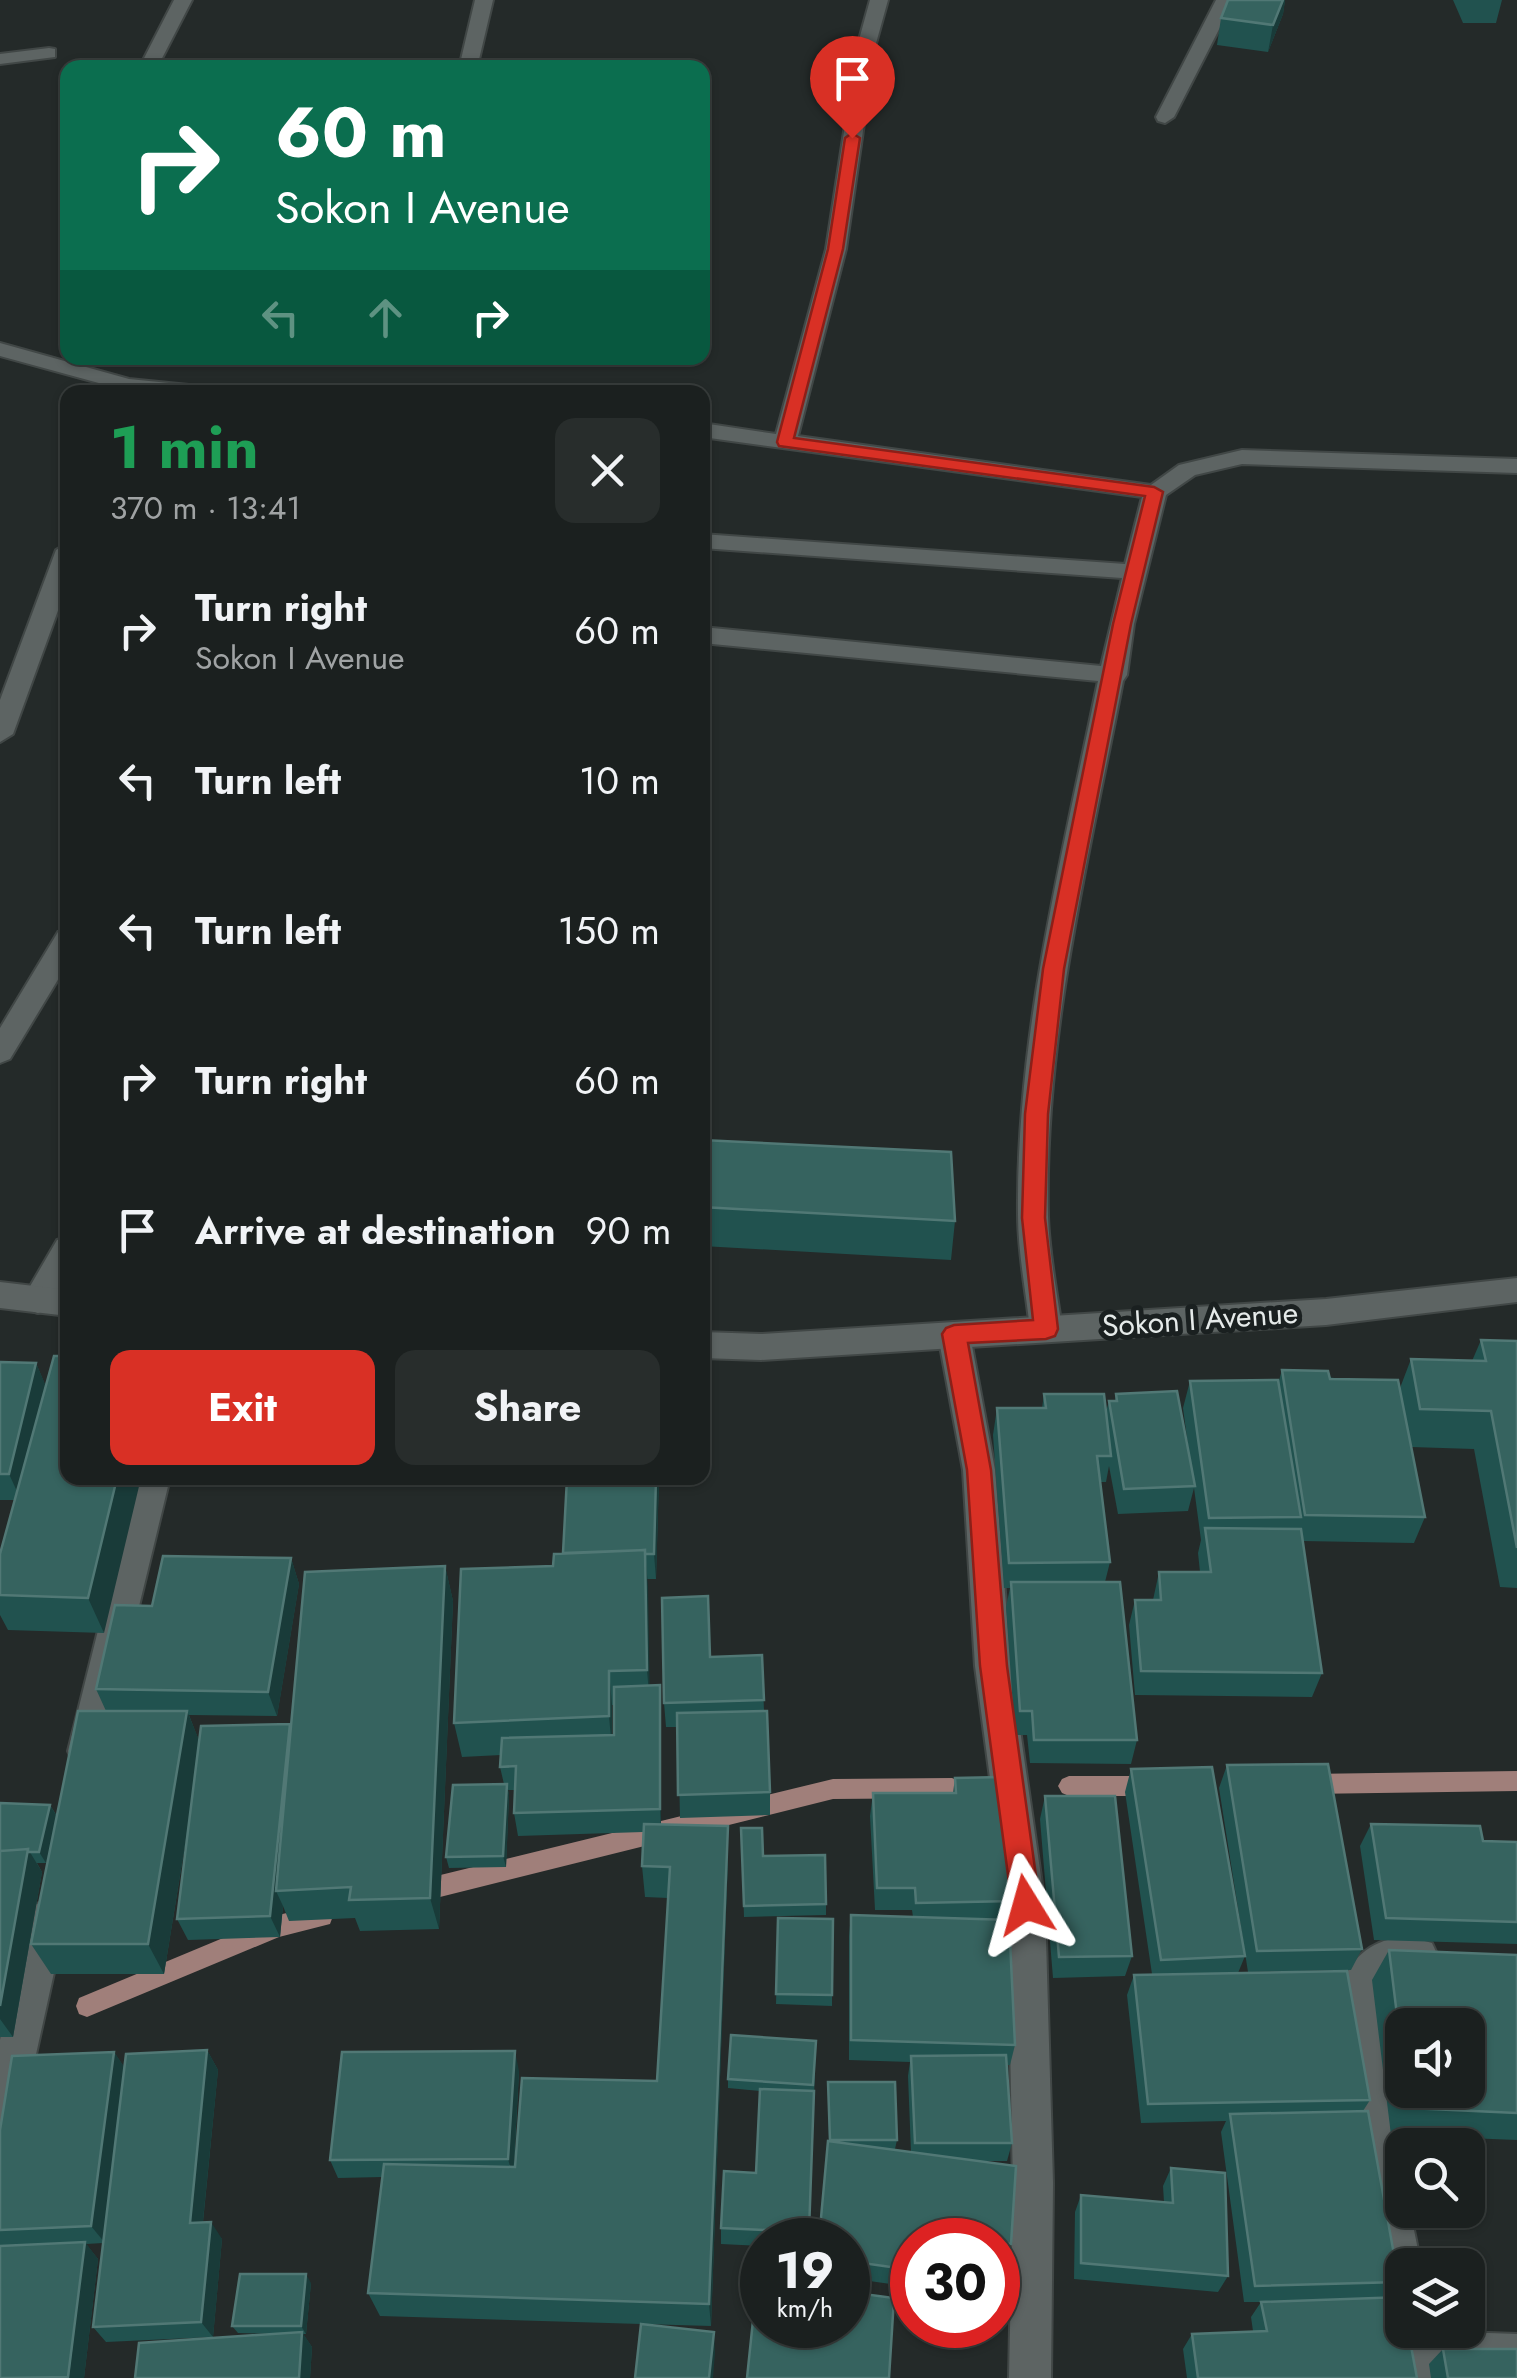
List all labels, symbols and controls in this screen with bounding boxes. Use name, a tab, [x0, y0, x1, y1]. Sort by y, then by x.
pin	[810, 36, 895, 139]
icon: arrive	[825, 51, 880, 106]
text: 60 m	[275, 82, 447, 183]
icon: right	[110, 100, 240, 230]
text: Sokon I Avenue	[275, 175, 570, 240]
icon: left	[253, 290, 308, 345]
icon: ahead	[358, 290, 413, 345]
icon: right	[463, 290, 518, 345]
text: 1 min	[110, 404, 259, 491]
button: close	[555, 418, 660, 523]
text: 370 m · 13:41	[110, 485, 301, 531]
text: Turn right	[195, 580, 367, 635]
icon: right	[110, 603, 165, 658]
text: 60 m	[574, 603, 660, 658]
text: Sokon I Avenue	[195, 635, 405, 681]
icon: left	[110, 753, 165, 808]
text: Turn left	[195, 753, 341, 808]
text: 10 m	[579, 753, 660, 808]
icon: left	[110, 903, 165, 958]
text: Turn left	[195, 903, 341, 958]
text: 150 m	[558, 903, 660, 958]
icon: right	[110, 1053, 165, 1108]
text: Turn right	[195, 1053, 367, 1108]
text: 60 m	[574, 1053, 660, 1108]
icon: arrive	[110, 1203, 165, 1258]
text: Arrive at destination	[195, 1203, 556, 1258]
text: 90 m	[586, 1203, 671, 1258]
street label: Sokon I Avenue	[1100, 1291, 1300, 1347]
button: Exit	[110, 1350, 375, 1465]
button: Share	[395, 1350, 660, 1465]
position arrow	[974, 1853, 1078, 1957]
map controls	[1385, 2008, 1485, 2348]
button: sound	[1385, 2008, 1485, 2108]
button: search	[1385, 2128, 1485, 2228]
speed limit sign: 30	[890, 2218, 1020, 2348]
text: 19	[776, 2234, 834, 2307]
button: layers	[1385, 2248, 1485, 2348]
text: km/h	[777, 2290, 833, 2326]

